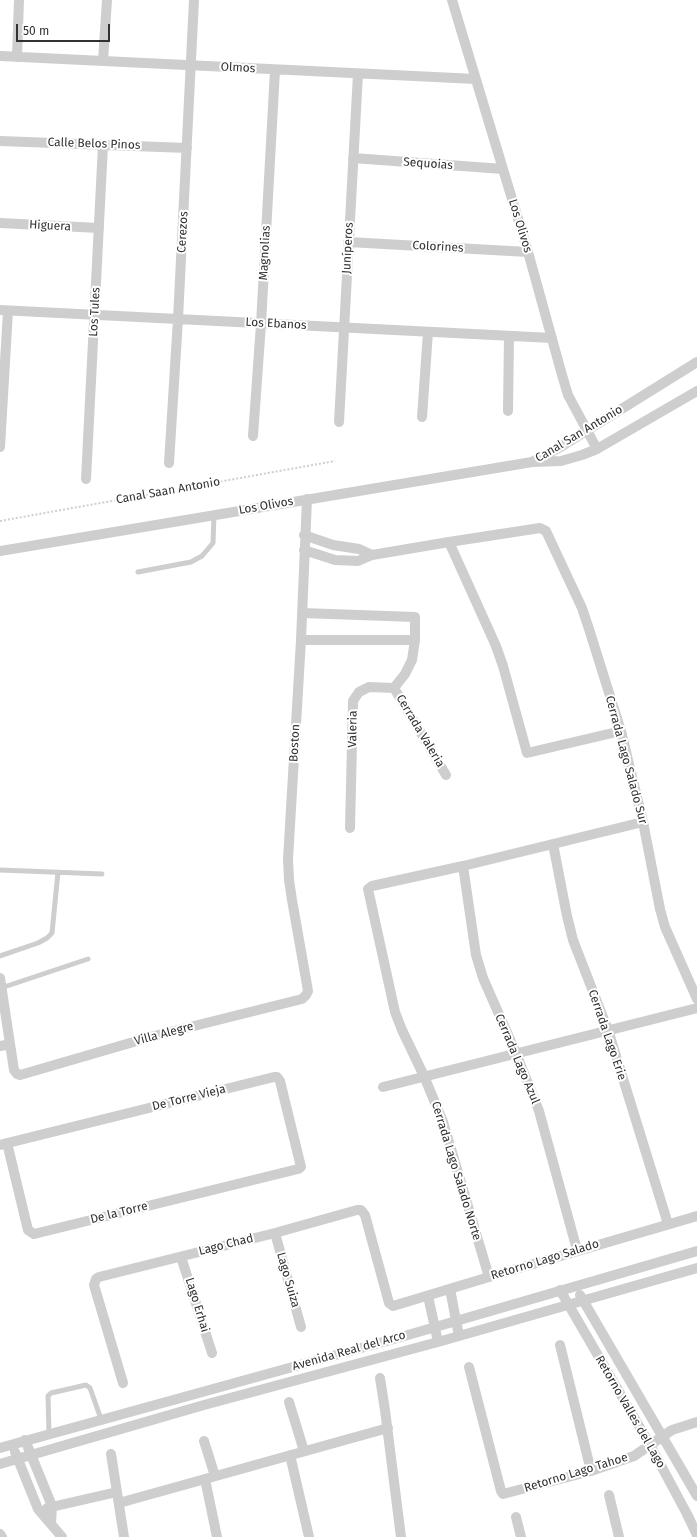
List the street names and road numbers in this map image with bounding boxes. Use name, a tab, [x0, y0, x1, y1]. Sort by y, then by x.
street label: Olmos	[220, 60, 256, 76]
street label: Calle Belos Pinos	[47, 135, 141, 153]
street label: Sequoias	[403, 155, 453, 173]
street label: Los Olivos	[505, 198, 535, 254]
street label: Cerezos	[175, 211, 191, 253]
street label: Higuera	[29, 218, 71, 234]
street label: Juníperos	[339, 222, 357, 274]
street label: Magnolias	[256, 225, 274, 281]
street label: Colorines	[412, 238, 464, 256]
street label: Los Tules	[87, 287, 103, 337]
street label: Los Ebanos	[245, 315, 307, 333]
street label: Canal San Antonio	[533, 402, 625, 466]
street label: Canal Saan Antonio	[115, 475, 221, 507]
street label: Los Olivos	[238, 494, 294, 518]
street label: Cerrada Valeria	[393, 692, 447, 770]
street label: Cerrada Lago Salado Sur	[602, 694, 650, 826]
street label: Valeria	[345, 710, 361, 748]
street label: Boston	[287, 724, 303, 762]
street label: Cerrada Lago Erie	[585, 988, 629, 1082]
street label: Cerrada Lago Azul	[492, 1012, 542, 1106]
street label: Villa Alegre	[133, 1019, 195, 1049]
street label: De Torre Vieja	[151, 1082, 227, 1114]
street label: Cerrada Lago Salado Norte	[428, 1100, 484, 1242]
street label: De la Torre	[89, 1199, 149, 1227]
street label: Lago Chad	[197, 1231, 255, 1259]
street label: Retorno Lago Salado	[489, 1237, 601, 1283]
street label: Lago Suiza	[273, 1251, 303, 1309]
street label: Lago Erhai	[182, 1276, 212, 1334]
street label: Avenida Real del Arco	[291, 1328, 407, 1374]
street label: Retorno Valles del Lago	[592, 1353, 668, 1471]
street label: Retorno Lago Tahoe	[522, 1450, 630, 1496]

